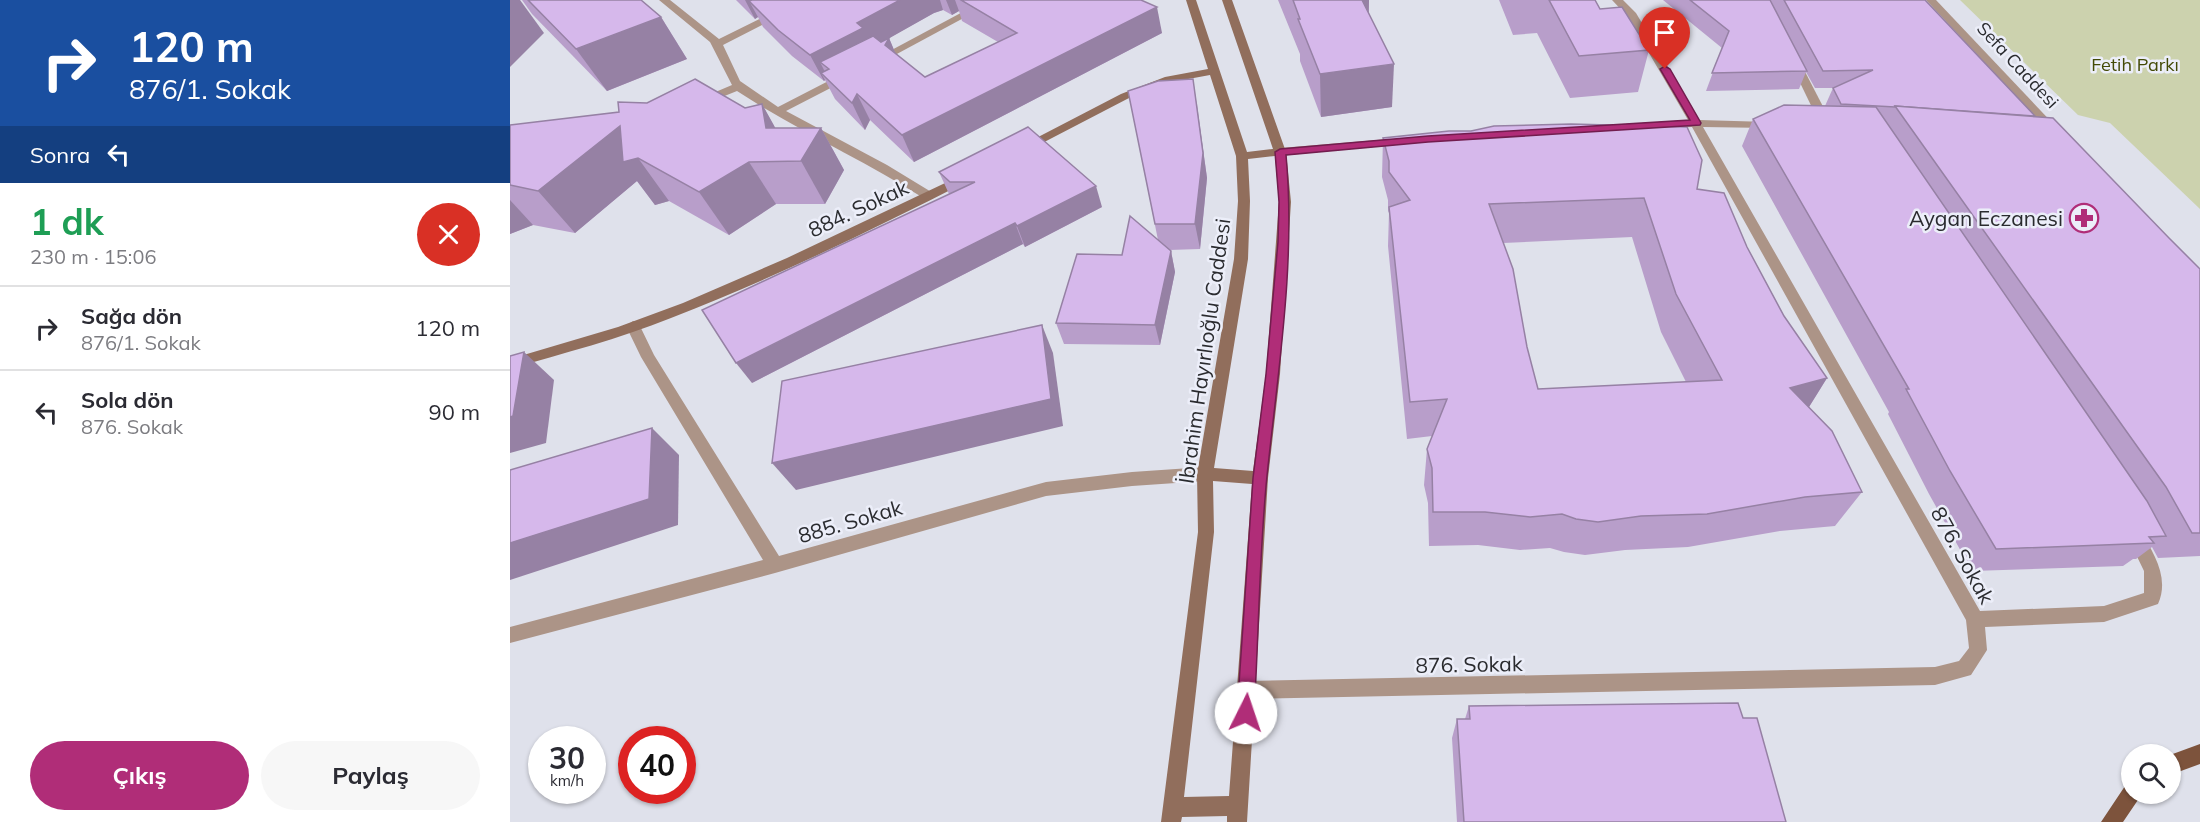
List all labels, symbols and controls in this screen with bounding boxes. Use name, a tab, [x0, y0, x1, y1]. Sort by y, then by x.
pin	[1639, 7, 1690, 69]
icon: arrive	[1648, 16, 1681, 49]
street label: Sefa Caddesi	[1972, 17, 2064, 113]
text: 120 m	[129, 20, 254, 73]
icon: right	[30, 24, 108, 102]
park label: Fetih Parkı	[2091, 53, 2179, 76]
text: 876/1. Sokak	[129, 72, 291, 106]
icon: left	[102, 138, 135, 171]
text: Sonra	[30, 141, 90, 169]
street label: 884. Sokak	[804, 173, 912, 242]
text: 1 dk	[30, 199, 104, 244]
pharmacy icon: Aygan Eczanesi	[2068, 202, 2100, 234]
button: close	[417, 203, 480, 266]
place label: Aygan Eczanesi	[1909, 205, 2063, 231]
street label: İbrahim Hayırlıoğlu Caddesi	[1173, 217, 1235, 485]
text: 230 m · 15:06	[30, 244, 156, 269]
text: Sağa dön	[81, 302, 182, 330]
icon: right	[30, 312, 63, 345]
text: 120 m	[415, 314, 480, 342]
text: 876/1. Sokak	[81, 330, 201, 355]
text: Sola dön	[81, 386, 174, 414]
icon: left	[30, 396, 63, 429]
text: 90 m	[429, 398, 480, 426]
text: 876. Sokak	[81, 414, 183, 439]
street label: 885. Sokak	[795, 494, 905, 548]
street label: 876. Sokak	[1926, 502, 2000, 608]
street label: 876. Sokak	[1415, 650, 1523, 678]
position arrow	[1214, 681, 1278, 745]
speed limit sign: 40	[618, 726, 696, 804]
text: 30	[549, 739, 585, 777]
button: Çıkış	[30, 741, 249, 810]
button: Paylaş	[261, 741, 480, 810]
map controls	[2121, 744, 2181, 804]
button: search	[2121, 744, 2181, 804]
text: km/h	[550, 771, 584, 790]

